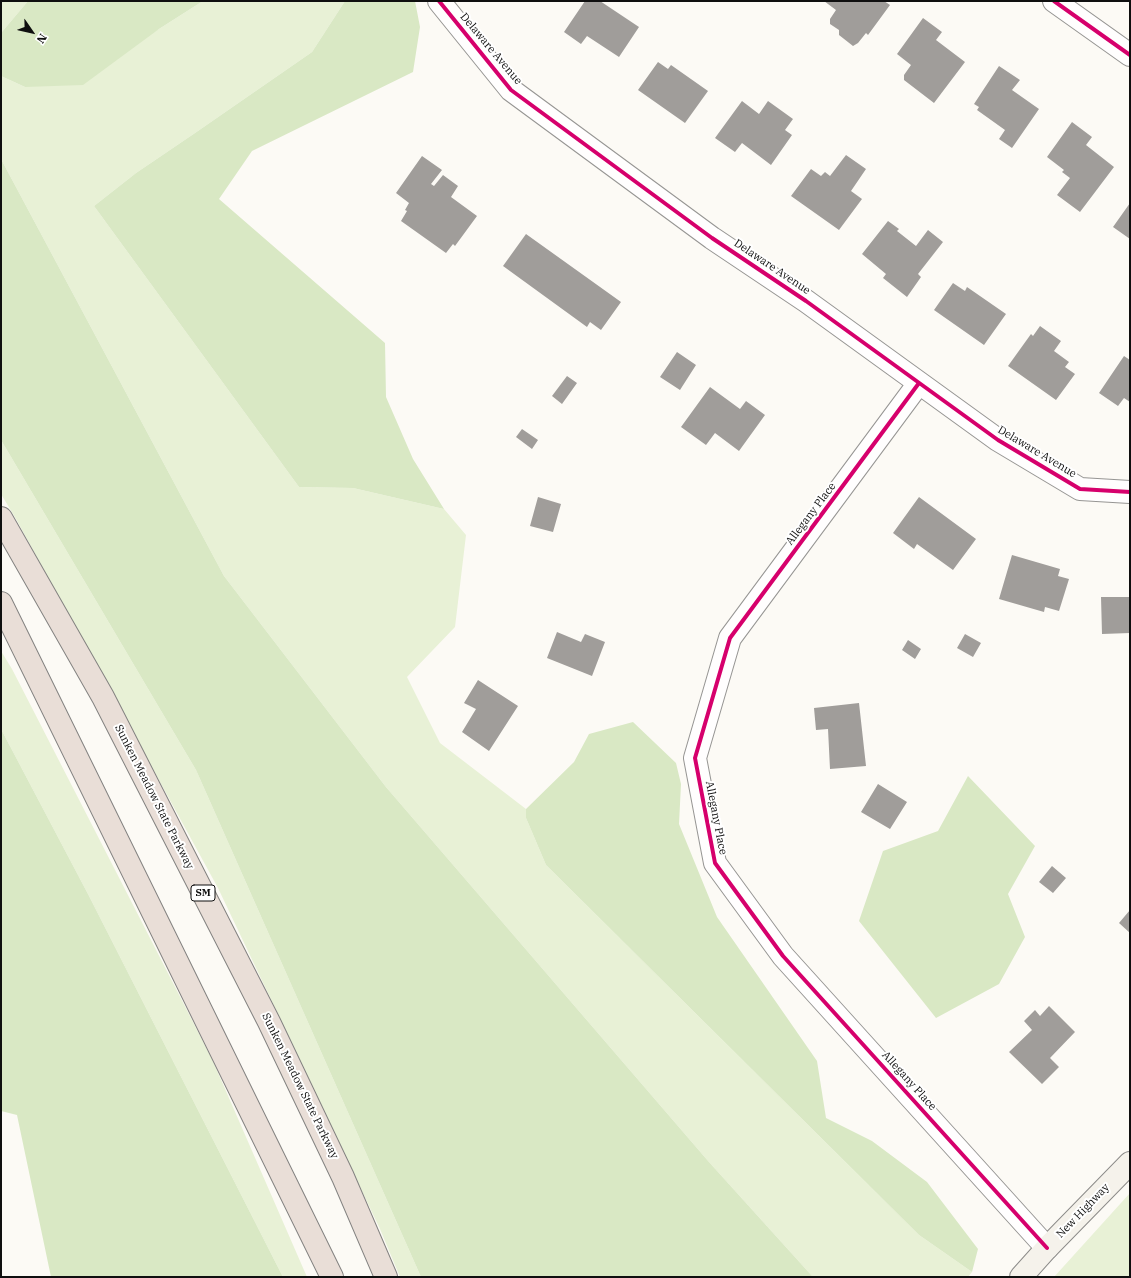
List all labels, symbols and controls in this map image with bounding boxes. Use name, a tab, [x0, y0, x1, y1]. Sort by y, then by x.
street label: Delaware Avenue	[457, 11, 525, 87]
north arrow	[12, 12, 52, 52]
text: N	[34, 31, 50, 46]
street label: Delaware Avenue	[731, 237, 813, 297]
street label: Delaware Avenue	[995, 423, 1079, 481]
street label: Allegany Place	[783, 480, 839, 548]
street label: Sunken Meadow State Parkway	[112, 723, 196, 871]
street label: Allegany Place	[702, 780, 730, 856]
road number: SM	[191, 885, 215, 901]
street label: Sunken Meadow State Parkway	[259, 1011, 341, 1161]
street label: Allegany Place	[879, 1049, 939, 1113]
street label: New Highway	[1054, 1181, 1112, 1241]

